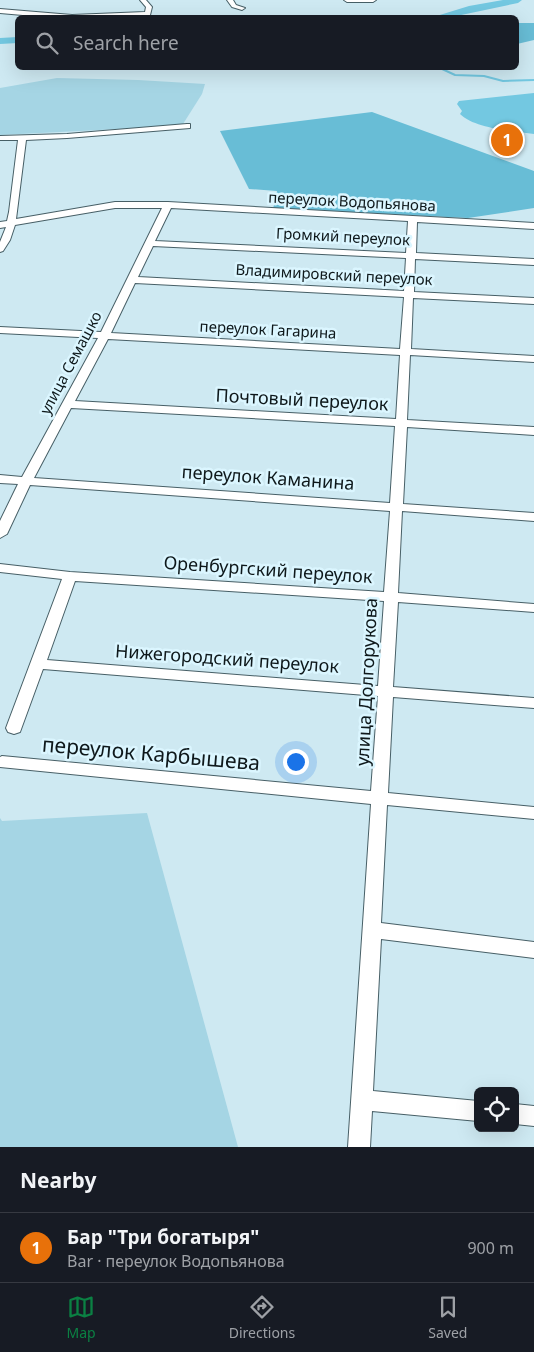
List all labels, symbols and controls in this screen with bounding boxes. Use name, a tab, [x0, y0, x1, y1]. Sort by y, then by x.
search box	[15, 15, 519, 70]
icon: search	[33, 29, 61, 57]
text: Search here	[73, 30, 179, 56]
pin: 1	[491, 121, 523, 159]
street label: переулок Водопьянова	[268, 187, 436, 215]
street label: Громкий переулок	[276, 223, 411, 249]
street label: Владимировский переулок	[235, 259, 433, 289]
street label: улица Семашко	[34, 307, 106, 418]
street label: переулок Гагарина	[199, 315, 337, 343]
street label: Почтовый переулок	[215, 382, 390, 416]
street label: переулок Каманина	[181, 459, 355, 495]
street label: Оренбургский переулок	[163, 550, 374, 588]
street label: улица Долгорукова	[350, 597, 382, 767]
street label: Нижегородский переулок	[114, 638, 340, 678]
street label: переулок Карбышева	[41, 730, 261, 776]
your location	[283, 749, 309, 775]
map controls	[474, 1087, 519, 1132]
button: locate	[474, 1087, 519, 1132]
text: Nearby	[20, 1166, 96, 1194]
text: Бар "Три богатыря"	[67, 1224, 259, 1250]
text: 1	[31, 1237, 41, 1259]
text: 900 m	[467, 1237, 514, 1259]
text: Bar · переулок Водопьянова	[67, 1250, 285, 1272]
tab: Map	[67, 1293, 96, 1342]
tab: Directions	[229, 1293, 295, 1342]
tab: Saved	[428, 1293, 467, 1342]

